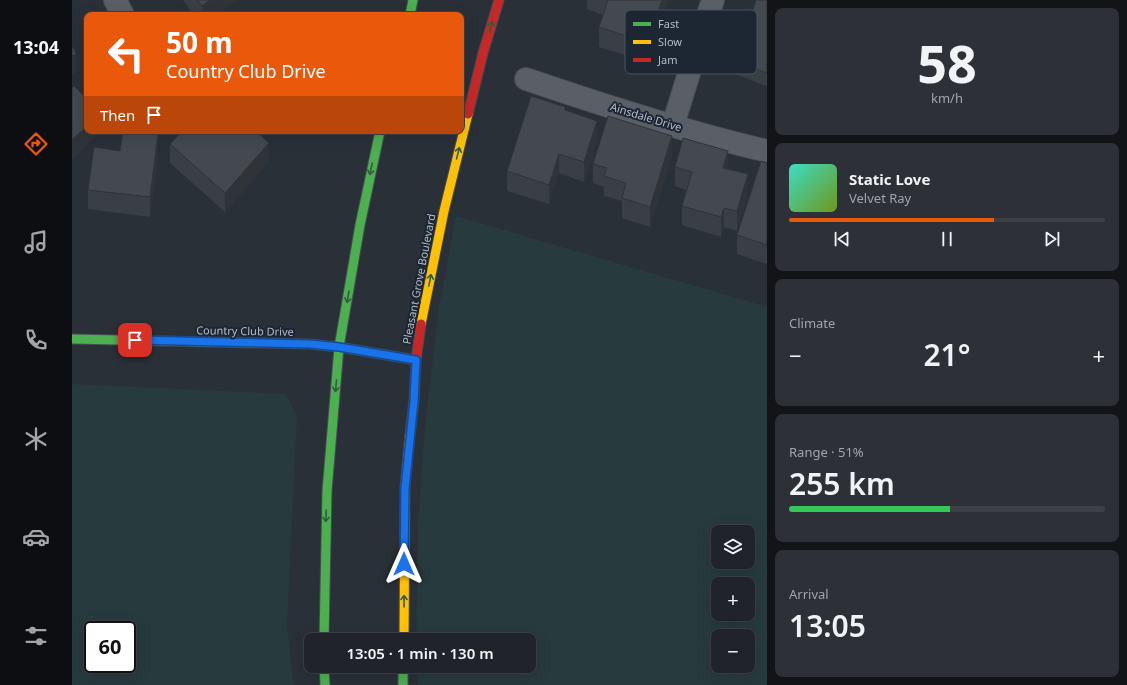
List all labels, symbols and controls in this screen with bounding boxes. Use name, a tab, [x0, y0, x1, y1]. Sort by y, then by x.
legend	[625, 10, 757, 74]
text: Fast	[658, 16, 679, 31]
one-way arrow	[488, 21, 495, 34]
text: 50 m	[166, 23, 233, 61]
text: 58	[917, 27, 977, 98]
icon: left	[100, 28, 152, 80]
text: Slow	[658, 34, 682, 49]
text: 13:04	[13, 35, 59, 59]
text: Jam	[657, 52, 677, 67]
text: Country Club Drive	[166, 59, 326, 83]
text: km/h	[931, 89, 963, 107]
street label: Ainsdale Drive	[609, 99, 684, 135]
icon: arrive	[143, 104, 165, 126]
text: Then	[100, 105, 135, 125]
icon: directions	[22, 130, 50, 158]
one-way arrow	[455, 147, 462, 160]
one-way arrow	[367, 162, 375, 175]
text: Static Love	[849, 169, 930, 189]
text: Velvet Ray	[849, 189, 911, 207]
street label: Pleasant Grove Boulevard	[398, 212, 439, 345]
icon: music	[22, 228, 50, 256]
icon: previous	[831, 228, 853, 250]
icon: pause	[936, 228, 958, 250]
icon: next	[1041, 228, 1063, 250]
one-way arrow	[426, 274, 434, 287]
one-way arrow	[344, 290, 352, 303]
text: Climate	[789, 314, 835, 332]
street label: Country Club Drive	[196, 322, 294, 339]
pin	[118, 323, 152, 357]
icon: phone	[22, 326, 50, 354]
icon: arrive	[124, 329, 146, 351]
text: 21°	[923, 334, 971, 375]
text: −	[789, 340, 802, 370]
text: +	[1092, 340, 1105, 370]
one-way arrow	[333, 379, 340, 392]
icon: climate	[22, 425, 50, 453]
text: Range · 51%	[789, 443, 864, 461]
text: 255 km	[789, 463, 895, 504]
one-way arrow	[323, 509, 330, 522]
icon: car	[22, 523, 50, 551]
map controls	[711, 525, 755, 673]
button: layers	[711, 525, 755, 569]
position arrow	[383, 543, 425, 585]
button: +	[711, 577, 755, 621]
text: Arrival	[789, 585, 829, 603]
one-way arrow	[400, 595, 408, 608]
text: 13:05	[789, 605, 866, 646]
speed limit sign: 60	[84, 621, 136, 673]
icon: filters	[22, 622, 50, 650]
button: −	[711, 629, 755, 673]
text: 13:05 · 1 min · 130 m	[346, 643, 494, 663]

